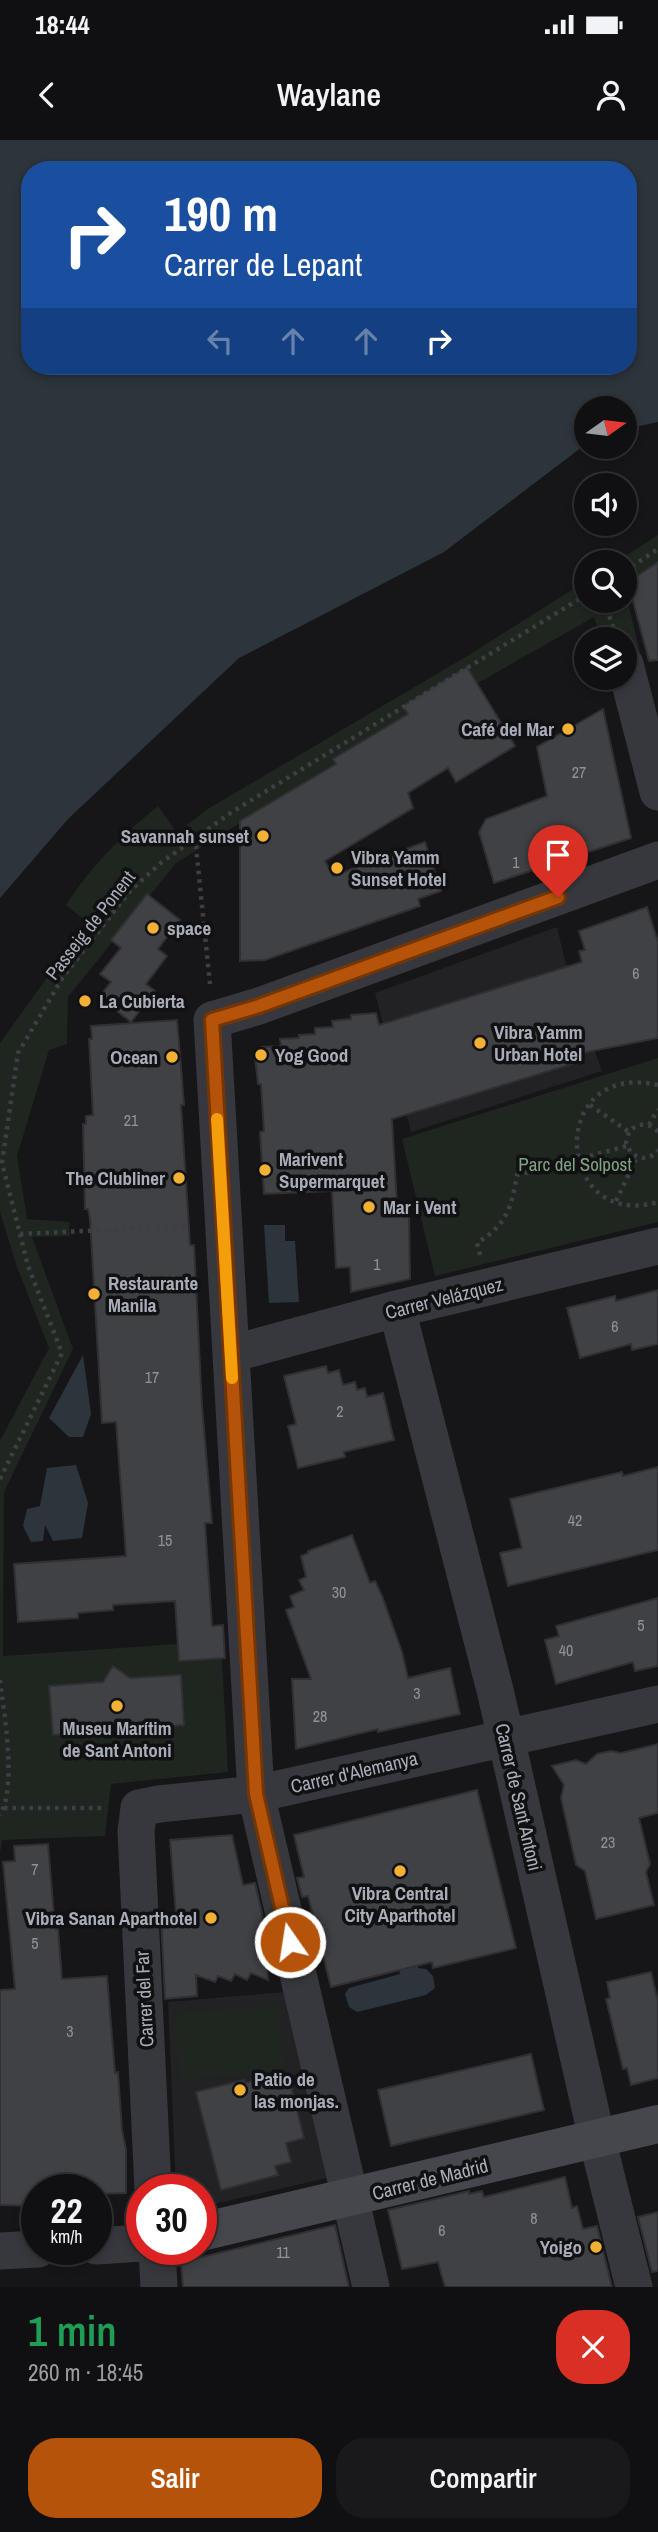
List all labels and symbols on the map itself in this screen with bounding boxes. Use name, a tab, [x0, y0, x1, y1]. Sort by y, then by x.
north arrow	[574, 396, 637, 458]
place label: Café del Mar	[461, 716, 554, 742]
marker: Café del Mar	[560, 721, 576, 737]
house number: 27	[572, 761, 586, 783]
place label: Savannah sunset	[121, 823, 249, 849]
pin	[528, 825, 588, 897]
marker: Savannah sunset	[255, 828, 271, 844]
place label: Vibra Yamm Sunset Hotel	[351, 844, 446, 892]
house number: 1	[512, 851, 520, 873]
marker: Vibra Yamm Sunset Hotel	[329, 860, 345, 876]
street label: Passeig de Ponent	[39, 865, 141, 985]
place label: space	[167, 915, 212, 941]
marker: space	[145, 920, 161, 936]
house number: 6	[632, 962, 640, 984]
place label: La Cubierta	[99, 988, 185, 1014]
marker: La Cubierta	[77, 993, 93, 1009]
place label: Vibra Yamm Urban Hotel	[494, 1019, 583, 1067]
marker: Vibra Yamm Urban Hotel	[472, 1035, 488, 1051]
place label: Yog Good	[275, 1042, 348, 1068]
place label: Ocean	[110, 1044, 158, 1070]
marker: Yog Good	[253, 1047, 269, 1063]
marker: Ocean	[164, 1049, 180, 1065]
house number: 21	[124, 1109, 139, 1131]
place label: Marivent Supermarquet	[279, 1146, 385, 1194]
park label: Parc del Solpost	[518, 1151, 632, 1177]
marker: Marivent Supermarquet	[257, 1162, 273, 1178]
place label: The Clubliner	[65, 1165, 165, 1191]
marker: The Clubliner	[171, 1170, 187, 1186]
place label: Mar i Vent	[383, 1194, 456, 1220]
marker: Mar i Vent	[361, 1199, 377, 1215]
house number: 1	[373, 1253, 381, 1275]
place label: Restaurante Manila	[108, 1270, 198, 1318]
street label: Carrer Velázquez	[382, 1271, 506, 1325]
marker: Restaurante Manila	[86, 1286, 102, 1302]
house number: 6	[611, 1315, 619, 1337]
house number: 17	[145, 1366, 159, 1388]
house number: 2	[336, 1400, 344, 1422]
house number: 42	[568, 1509, 582, 1531]
house number: 15	[158, 1529, 172, 1551]
house number: 30	[332, 1581, 346, 1603]
house number: 5	[637, 1614, 645, 1636]
house number: 40	[559, 1639, 573, 1661]
house number: 3	[413, 1682, 421, 1704]
marker: Museu Marítim de Sant Antoni	[109, 1698, 125, 1714]
house number: 28	[313, 1705, 327, 1727]
place label: Museu Marítim de Sant Antoni	[62, 1715, 172, 1763]
street label: Carrer de Sant Antoni	[489, 1721, 549, 1873]
street label: Carrer d'Alemanya	[288, 1745, 420, 1799]
house number: 23	[601, 1831, 615, 1853]
house number: 7	[31, 1858, 39, 1880]
marker: Vibra Central City Aparthotel	[392, 1863, 408, 1879]
place label: Vibra Central City Aparthotel	[344, 1880, 456, 1928]
place label: Vibra Sanan Aparthotel	[26, 1905, 197, 1931]
position arrow	[253, 1905, 327, 1979]
marker: Vibra Sanan Aparthotel	[203, 1910, 219, 1926]
house number: 5	[31, 1932, 39, 1954]
street label: Carrer del Far	[128, 1949, 159, 2048]
house number: 3	[66, 2020, 74, 2042]
place label: Patio de las monjas.	[254, 2066, 339, 2114]
marker: Patio de las monjas.	[232, 2082, 248, 2098]
street label: Carrer de Madrid	[369, 2152, 491, 2206]
speed limit sign: 30	[126, 2174, 217, 2265]
house number: 8	[530, 2207, 538, 2229]
house number: 6	[438, 2219, 446, 2241]
place label: Yoigo	[540, 2234, 582, 2260]
marker: Yoigo	[588, 2239, 604, 2255]
house number: 11	[276, 2241, 291, 2263]

